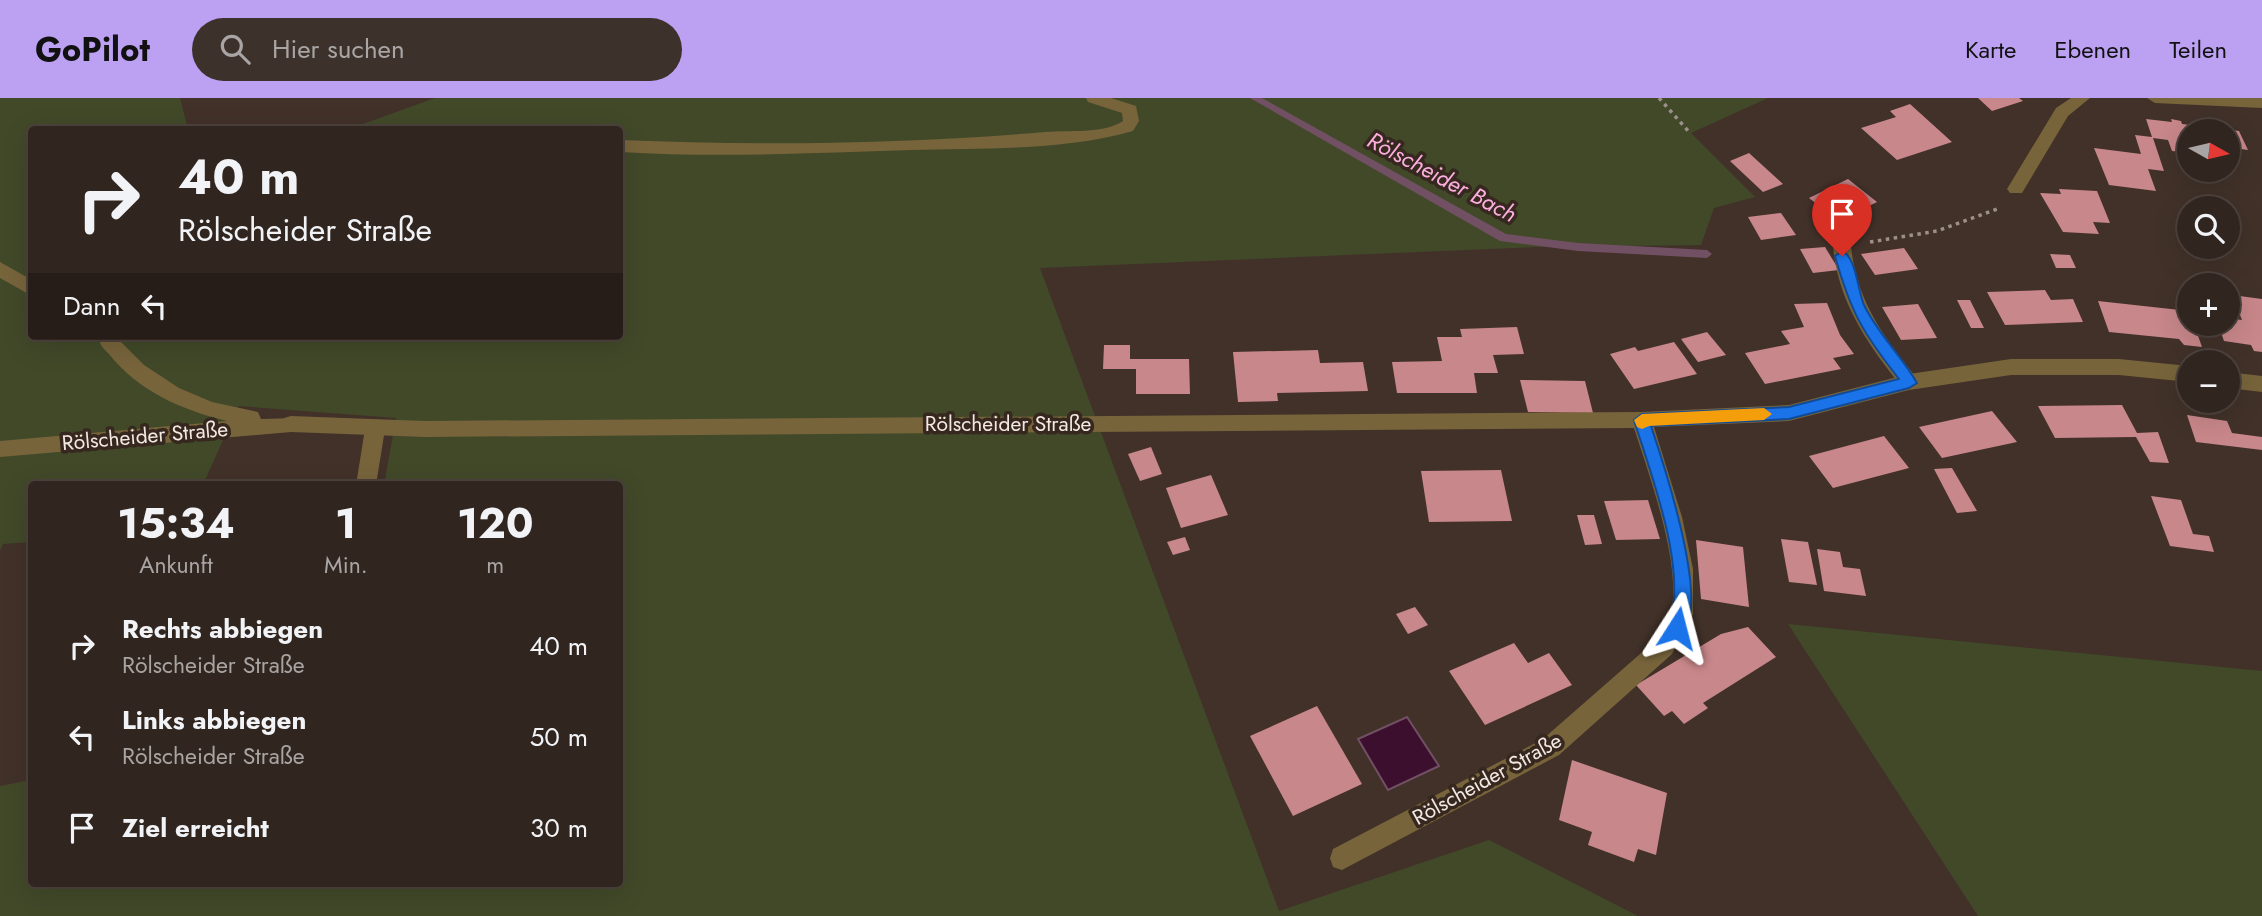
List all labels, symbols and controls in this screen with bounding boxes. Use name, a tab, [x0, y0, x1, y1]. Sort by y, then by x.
search box	[192, 18, 682, 81]
text: GoPilot	[35, 26, 150, 73]
icon: search	[216, 30, 254, 68]
text: Hier suchen	[272, 30, 405, 68]
text: Karte	[1965, 32, 2016, 67]
text: Ebenen	[2054, 32, 2131, 67]
text: Teilen	[2169, 32, 2227, 67]
north arrow	[2177, 119, 2240, 182]
map controls	[2177, 119, 2240, 413]
water label: Rölscheider Bach	[1361, 123, 1523, 231]
text: 40 m	[178, 142, 300, 212]
icon: right	[63, 154, 154, 245]
pin	[1812, 184, 1872, 256]
icon: arrive	[1823, 195, 1861, 233]
button: search	[2177, 196, 2240, 259]
text: Rölscheider Straße	[178, 207, 432, 253]
button: +	[2177, 273, 2240, 336]
text: Dann	[63, 287, 121, 325]
icon: left	[135, 287, 173, 325]
button: −	[2177, 350, 2240, 413]
street label: Rölscheider Straße	[925, 409, 1092, 439]
street label: Rölscheider Straße	[61, 414, 230, 458]
text: 15:34	[117, 493, 235, 554]
text: 1	[335, 493, 357, 554]
text: 120	[457, 493, 534, 554]
text: Ankunft	[139, 548, 213, 582]
text: Min.	[324, 548, 368, 582]
text: m	[486, 548, 504, 582]
position arrow	[1640, 591, 1714, 665]
text: Rechts abbiegen	[122, 610, 323, 648]
icon: right	[63, 627, 101, 665]
text: 40 m	[529, 627, 588, 665]
text: Rölscheider Straße	[122, 648, 305, 682]
text: Links abbiegen	[122, 701, 306, 739]
icon: left	[63, 718, 101, 756]
text: 50 m	[530, 718, 588, 756]
street label: Rölscheider Straße	[1407, 725, 1567, 833]
text: Rölscheider Straße	[122, 739, 305, 773]
icon: arrive	[63, 809, 101, 847]
text: Ziel erreicht	[122, 809, 269, 847]
text: 30 m	[530, 809, 588, 847]

